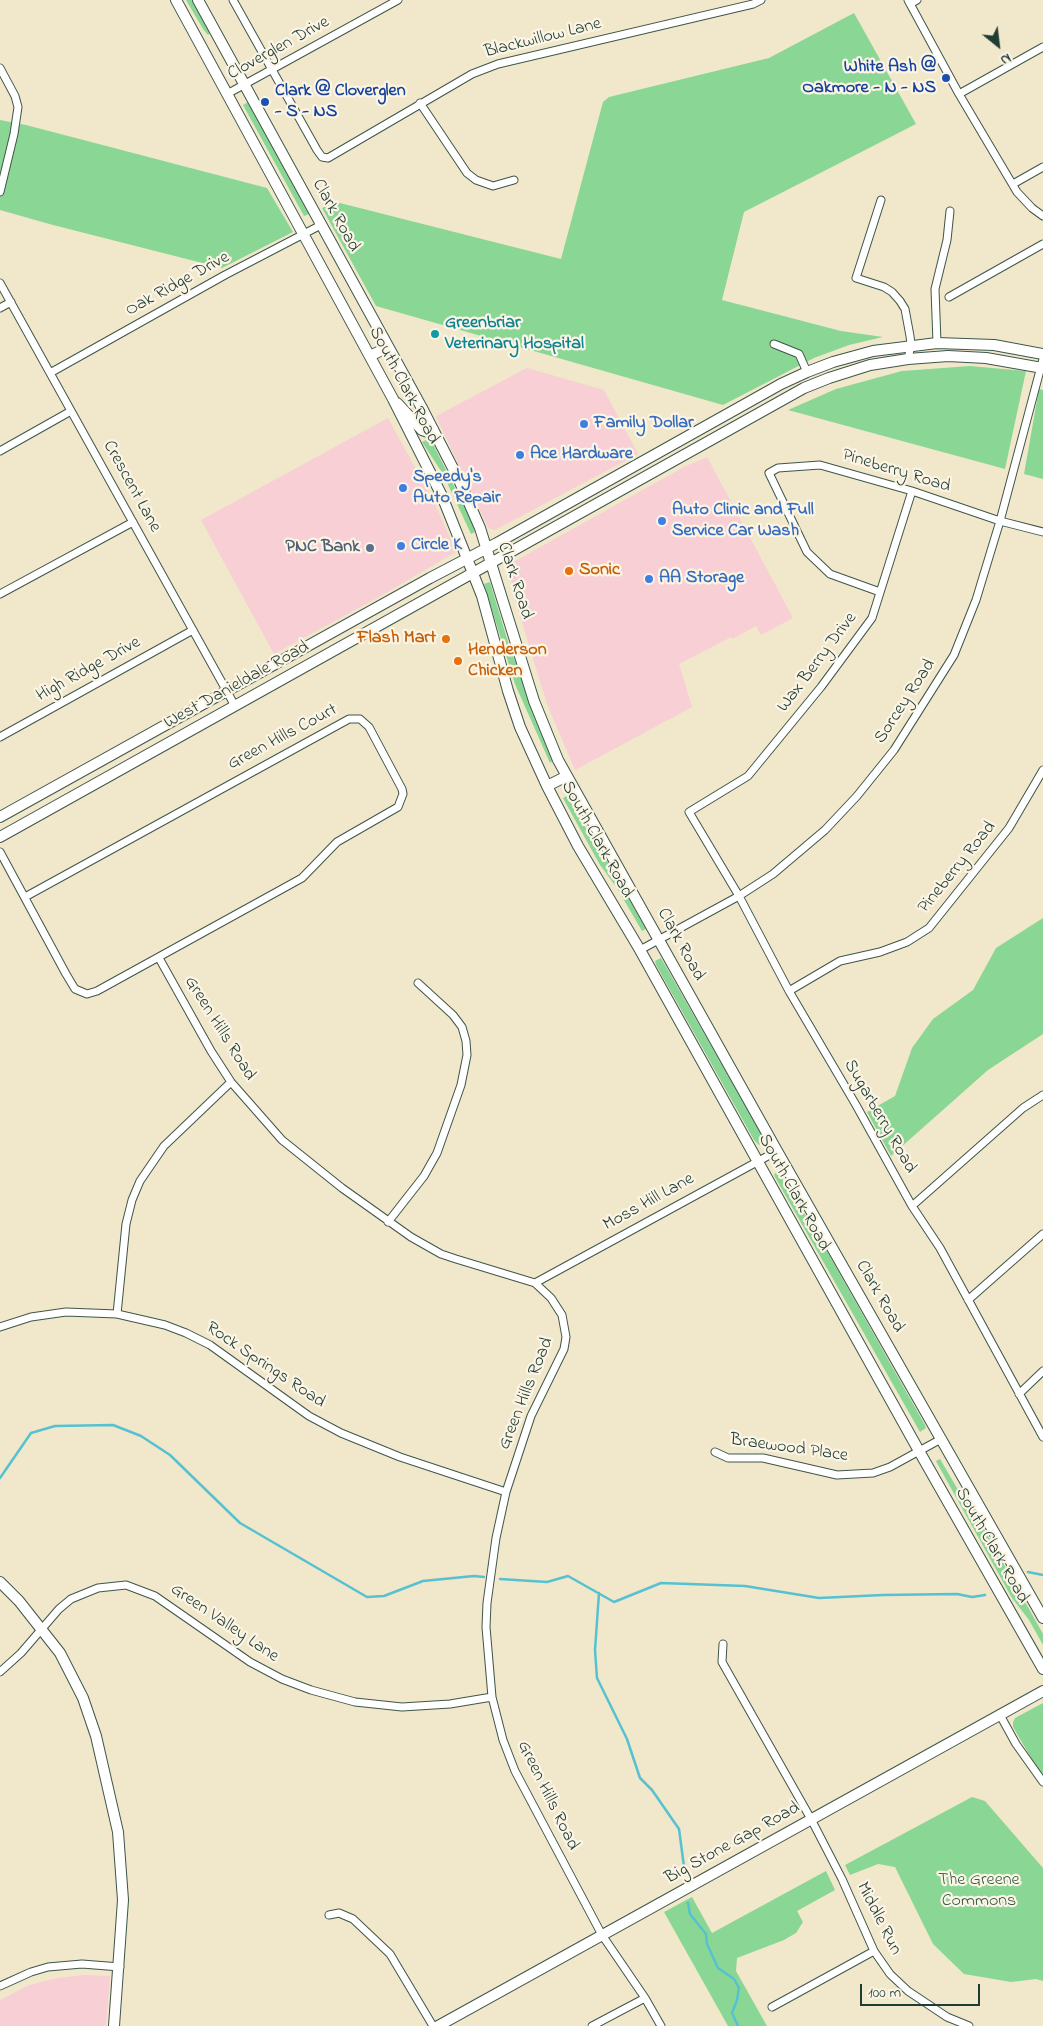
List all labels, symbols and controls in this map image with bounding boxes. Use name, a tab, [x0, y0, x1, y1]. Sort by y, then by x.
street label: Cloverglen Drive	[224, 12, 334, 86]
street label: Blackwillow Lane	[482, 14, 604, 64]
north arrow	[973, 20, 1023, 70]
text: N	[996, 47, 1015, 70]
place label: White Ash @ Oakmore - N - NS	[802, 57, 936, 100]
marker: White Ash @ Oakmore - N - NS	[940, 72, 952, 84]
place label: Clark @ Cloverglen - S - NS	[275, 81, 405, 124]
marker: Clark @ Cloverglen - S - NS	[259, 96, 271, 108]
street label: Clark Road	[306, 176, 364, 256]
street label: Oak Ridge Drive	[122, 248, 234, 322]
place label: Greenbriar Veterinary Hospital	[445, 313, 584, 356]
street label: South Clark Road	[363, 324, 443, 448]
marker: Greenbriar Veterinary Hospital	[429, 328, 441, 340]
place label: Family Dollar	[594, 413, 694, 435]
marker: Family Dollar	[578, 418, 590, 430]
street label: Crescent Lane	[97, 437, 165, 537]
place label: Ace Hardware	[530, 444, 633, 466]
street label: Pineberry Road	[839, 445, 953, 499]
marker: Ace Hardware	[514, 449, 526, 461]
place label: Speedy's Auto Repair	[413, 467, 501, 509]
marker: Speedy's Auto Repair	[397, 482, 409, 494]
place label: Auto Clinic and Full Service Car Wash	[672, 500, 814, 542]
marker: Auto Clinic and Full Service Car Wash	[656, 515, 668, 527]
place label: Circle K	[411, 535, 462, 557]
place label: PNC Bank	[286, 537, 360, 559]
marker: Circle K	[395, 540, 407, 552]
street label: Clark Road	[491, 540, 537, 622]
marker: PNC Bank	[364, 542, 376, 554]
place label: Sonic	[579, 560, 620, 582]
marker: Sonic	[563, 565, 575, 577]
place label: AA Storage	[659, 568, 744, 590]
marker: AA Storage	[643, 573, 655, 585]
street label: Wax Berry Drive	[773, 609, 863, 717]
place label: Flash Mart	[357, 628, 436, 650]
street label: High Ridge Drive	[33, 633, 145, 707]
marker: Flash Mart	[440, 633, 452, 645]
street label: West Danieldale Road	[161, 637, 313, 735]
place label: Henderson Chicken	[468, 640, 547, 682]
marker: Henderson Chicken	[452, 655, 464, 667]
street label: Sorcey Road	[871, 656, 941, 748]
street label: Green Hills Court	[225, 700, 341, 776]
street label: South Clark Road	[555, 778, 637, 902]
street label: Pineberry Road	[914, 818, 1002, 918]
street label: Clark Road	[651, 905, 709, 985]
street label: Green Hills Road	[178, 973, 260, 1085]
street label: Sugarberry Road	[838, 1056, 920, 1178]
street label: South Clark Road	[752, 1131, 834, 1255]
street label: Moss Hill Lane	[600, 1169, 698, 1237]
street label: Clark Road	[850, 1257, 908, 1337]
street label: Rock Springs Road	[201, 1318, 329, 1414]
street label: Green Hills Road	[495, 1335, 559, 1453]
street label: Braewood Place	[729, 1430, 849, 1468]
street label: South Clark Road	[949, 1484, 1033, 1608]
street label: Green Valley Lane	[166, 1580, 282, 1668]
street label: Green Hills Road	[511, 1738, 583, 1854]
street label: Big Stone Gap Road	[662, 1798, 804, 1890]
park label: The Greene Commons	[938, 1870, 1020, 1912]
street label: Middle Run	[850, 1879, 906, 1959]
scale bar	[863, 1974, 983, 2006]
text: 100 m	[868, 1982, 901, 2004]

